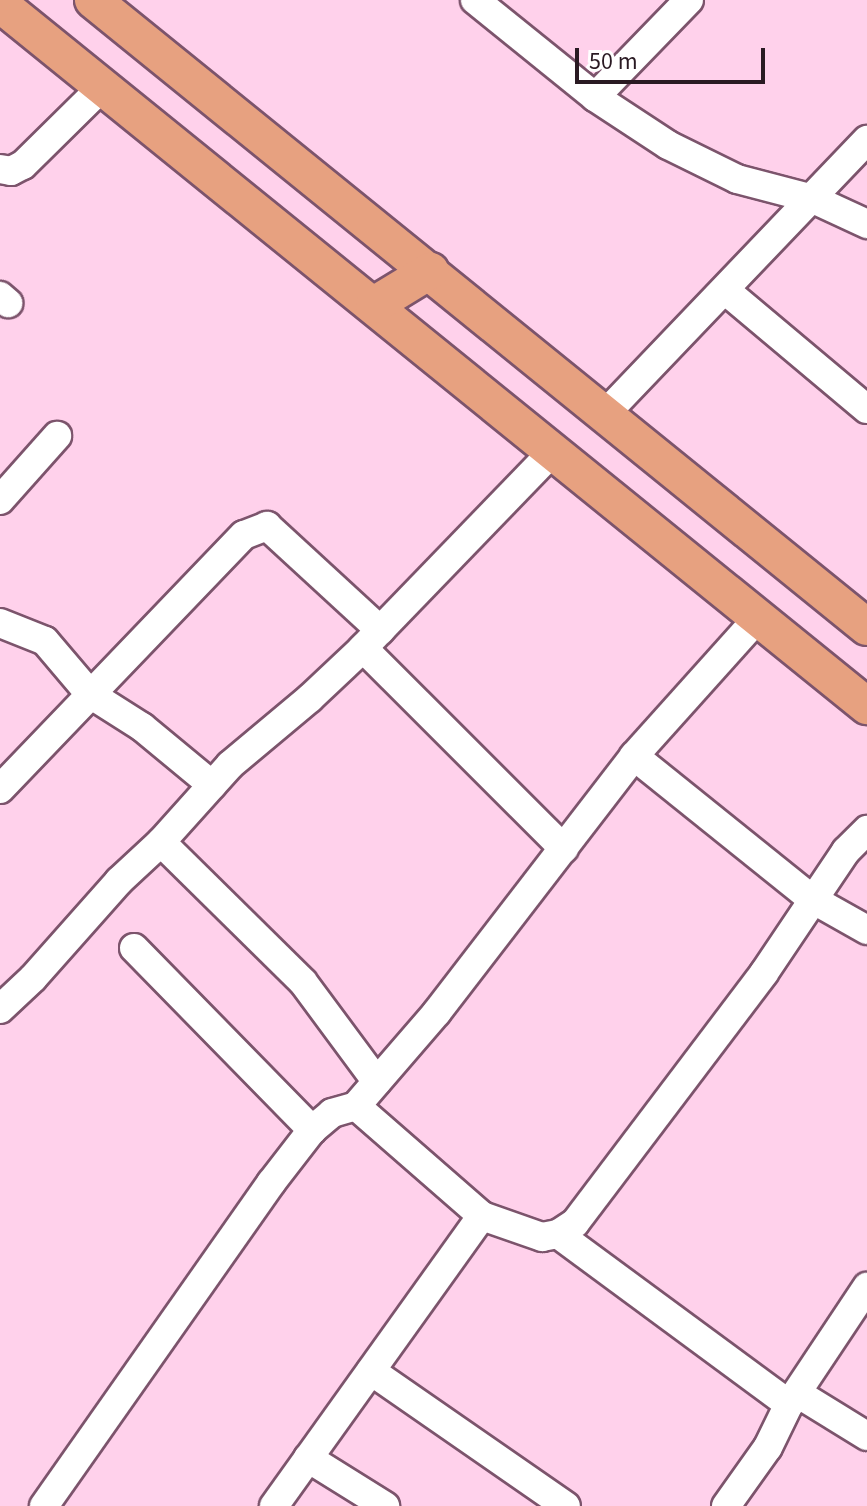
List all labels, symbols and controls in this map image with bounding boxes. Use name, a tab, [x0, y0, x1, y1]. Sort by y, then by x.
scale bar	[579, 32, 769, 82]
text: 50 m	[589, 44, 638, 79]

